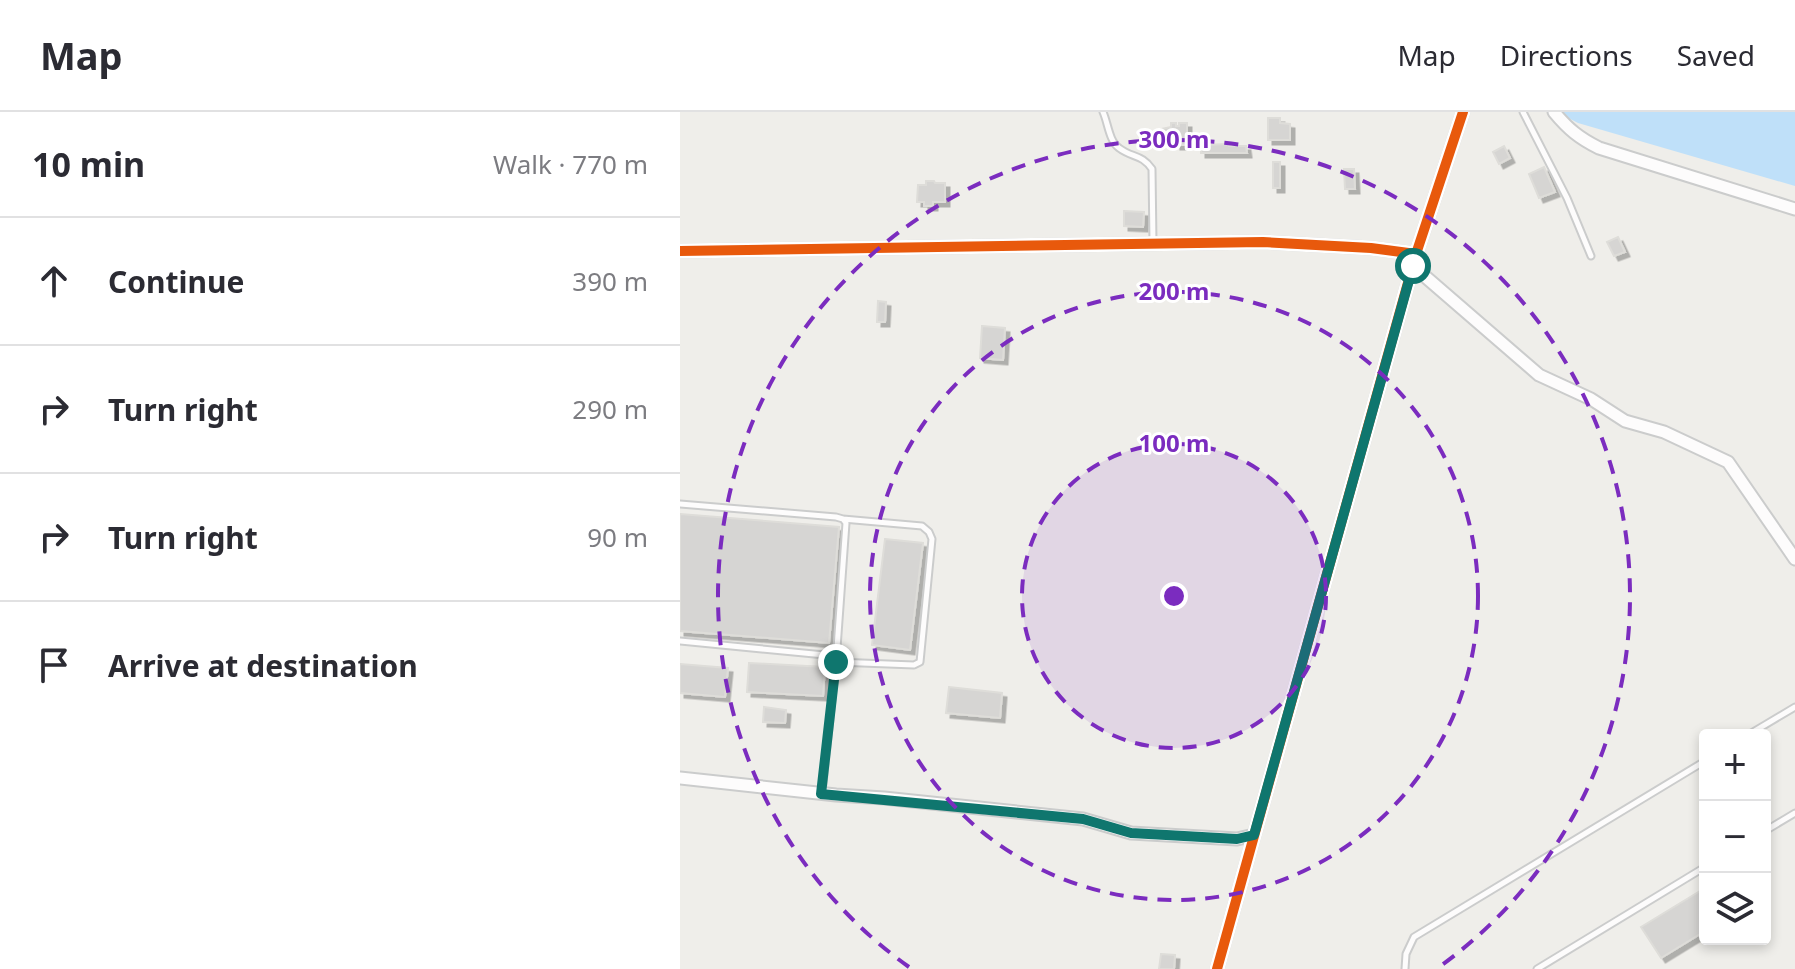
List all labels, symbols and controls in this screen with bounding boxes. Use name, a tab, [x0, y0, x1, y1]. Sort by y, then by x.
text: Map	[40, 29, 123, 81]
text: Map	[1397, 36, 1456, 74]
text: Directions	[1500, 36, 1633, 74]
text: Saved	[1677, 36, 1755, 74]
text: 300 m	[1139, 122, 1209, 155]
text: 10 min	[32, 141, 145, 187]
text: Walk · 770 m	[493, 146, 648, 182]
route start	[1395, 248, 1431, 284]
icon: ahead	[32, 259, 76, 303]
text: Continue	[108, 261, 244, 302]
text: 390 m	[572, 263, 648, 299]
text: 200 m	[1139, 274, 1209, 307]
icon: right	[32, 387, 76, 431]
text: Turn right	[108, 389, 258, 430]
text: 290 m	[572, 391, 648, 427]
text: 100 m	[1139, 426, 1209, 459]
icon: right	[32, 515, 76, 559]
text: Turn right	[108, 517, 258, 558]
text: 90 m	[587, 519, 648, 555]
centre of rings	[1160, 582, 1188, 610]
icon: arrive	[32, 643, 76, 687]
route end	[818, 644, 854, 680]
text: Arrive at destination	[108, 645, 418, 686]
map controls	[1699, 729, 1771, 945]
button: +	[1699, 729, 1771, 801]
button: −	[1699, 801, 1771, 873]
button: layers	[1699, 873, 1771, 945]

